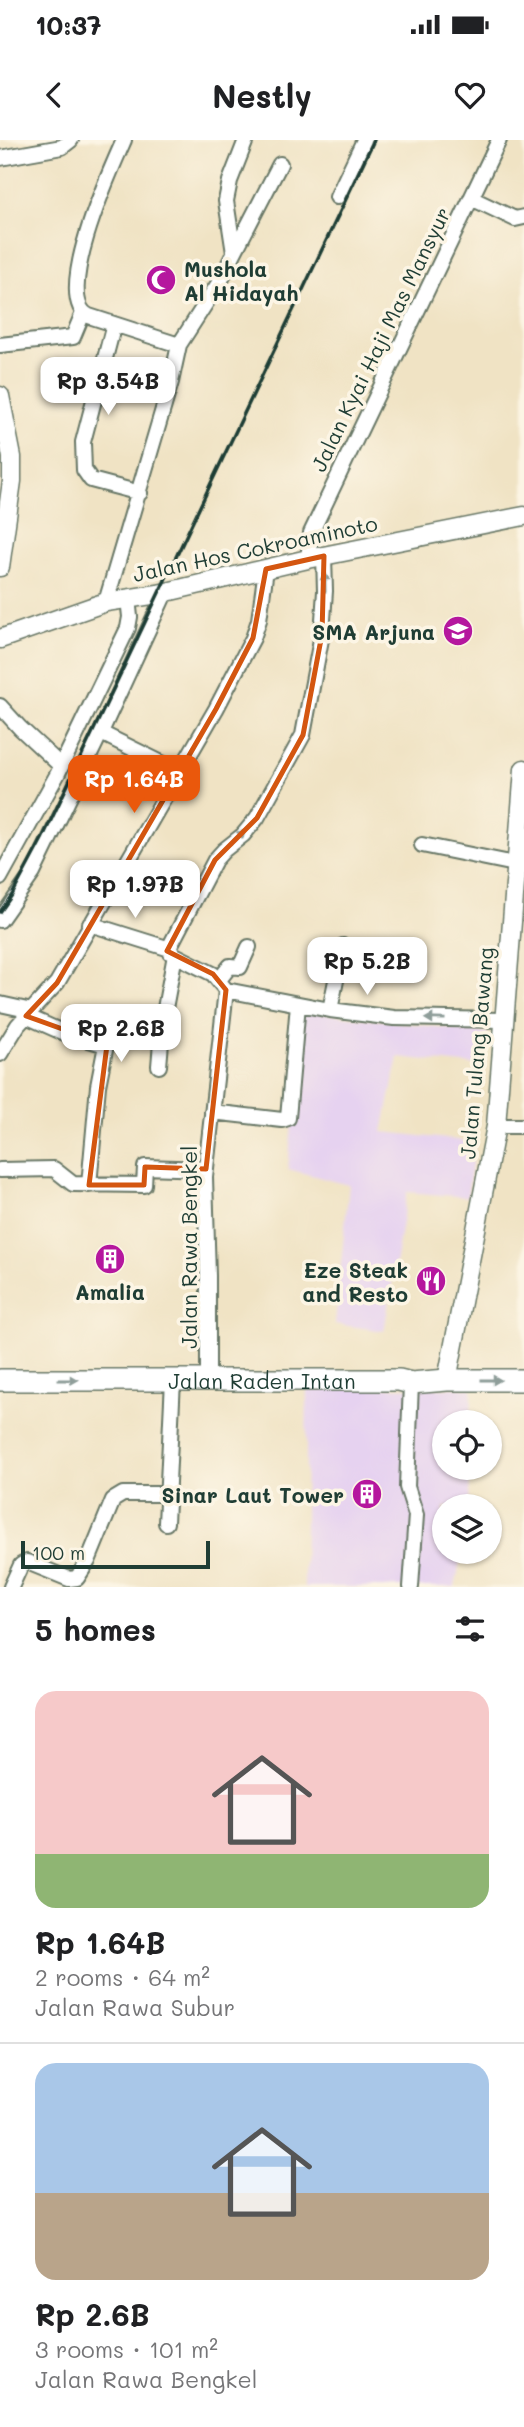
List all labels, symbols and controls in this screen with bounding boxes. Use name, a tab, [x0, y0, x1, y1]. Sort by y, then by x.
text: 10:37	[35, 8, 102, 42]
text: Nestly	[212, 74, 312, 116]
icon: back	[35, 76, 73, 114]
icon: heart	[451, 76, 489, 114]
street label: Jalan Kyai Haji Mas Mansyur	[304, 202, 456, 476]
place label: Mushola Al Hidayah	[184, 255, 299, 307]
mosque icon: Mushola Al Hidayah	[144, 263, 178, 297]
pin: Rp 3.54B	[36, 358, 180, 417]
text: Rp 3.54B	[56, 365, 160, 395]
street label: Jalan Hos Cokroaminoto	[130, 509, 380, 587]
one-way arrow	[319, 571, 331, 593]
school or university icon: SMA Arjuna	[441, 614, 475, 648]
place label: SMA Arjuna	[312, 618, 435, 645]
pin: Rp 1.64B	[62, 756, 206, 815]
text: Rp 1.64B	[84, 763, 184, 793]
one-way arrow	[229, 830, 247, 845]
pin: Rp 1.97B	[63, 860, 207, 920]
text: Rp 1.97B	[86, 868, 184, 898]
pin: Rp 5.2B	[302, 938, 432, 997]
text: Rp 5.2B	[323, 945, 411, 975]
street label: Jalan Tulang Bawang	[453, 946, 499, 1160]
pin: Rp 2.6B	[56, 1004, 186, 1064]
text: Rp 2.6B	[77, 1012, 165, 1042]
one-way arrow	[424, 1013, 446, 1024]
street label: Jalan Rawa Bengkel	[175, 1145, 202, 1349]
building icon: Amalia	[93, 1242, 127, 1276]
place label: Eze Steak and Resto	[302, 1256, 408, 1307]
restaurant icon: Eze Steak and Resto	[414, 1264, 448, 1298]
place label: Amalia	[75, 1278, 145, 1305]
street label: Jalan Raden Intan	[168, 1367, 356, 1394]
one-way arrow	[57, 1374, 79, 1386]
one-way arrow	[480, 1374, 502, 1386]
map controls	[432, 1410, 502, 1564]
button: locate	[432, 1410, 502, 1480]
building icon: Sinar Laut Tower	[350, 1477, 384, 1511]
place label: Sinar Laut Tower	[162, 1481, 344, 1508]
button: layers	[432, 1494, 502, 1564]
scale bar	[21, 1538, 210, 1570]
text: 100 m	[32, 1540, 85, 1565]
text: 5 homes	[35, 1609, 156, 1649]
icon: filters	[451, 1610, 489, 1648]
icon: home	[199, 1737, 325, 1863]
text: Rp 1.64B	[35, 1922, 165, 1962]
text: 2 rooms · 64 m²	[35, 1962, 210, 1992]
text: Jalan Rawa Subur	[35, 1992, 235, 2022]
icon: home	[199, 2109, 325, 2235]
text: Rp 2.6B	[35, 2294, 150, 2334]
text: 3 rooms · 101 m²	[35, 2334, 218, 2364]
text: Jalan Rawa Bengkel	[35, 2364, 258, 2394]

